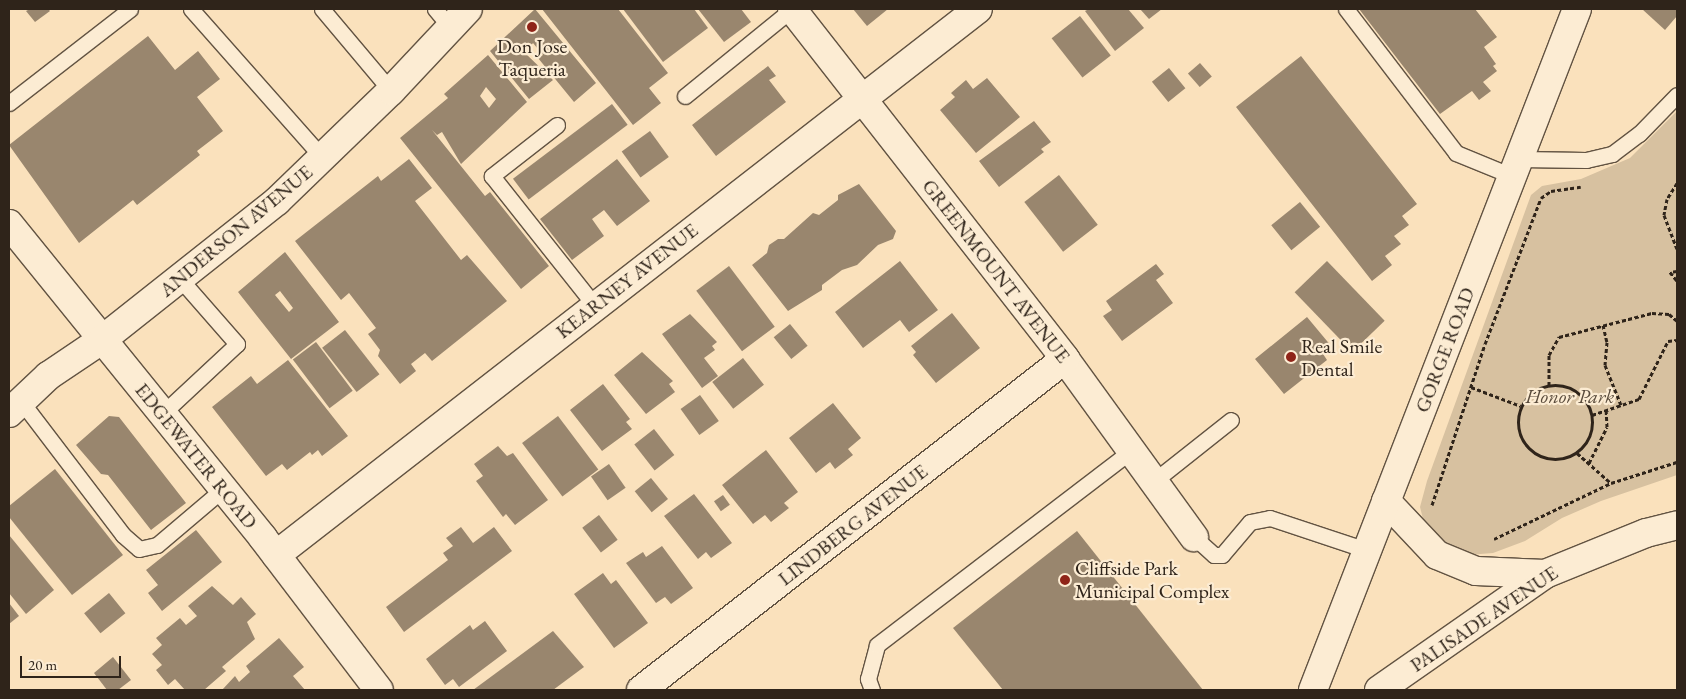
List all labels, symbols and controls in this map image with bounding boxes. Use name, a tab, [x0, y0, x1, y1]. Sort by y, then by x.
marker: Don Jose Taqueria	[526, 21, 538, 33]
place label: Don Jose Taqueria	[497, 35, 567, 82]
street label: ANDERSON AVENUE	[155, 160, 317, 302]
street label: GREENMOUNT AVENUE	[917, 175, 1075, 367]
street label: KEARNEY AVENUE	[551, 218, 703, 344]
street label: GORGE ROAD	[1410, 284, 1480, 416]
place label: Real Smile Dental	[1301, 334, 1382, 381]
marker: Real Smile Dental	[1285, 351, 1297, 363]
street label: EDGEWATER ROAD	[130, 378, 262, 534]
park label: Honor Park	[1526, 384, 1614, 408]
street label: LINDBERG AVENUE	[774, 459, 932, 591]
place label: Cliffside Park Municipal Complex	[1075, 556, 1229, 603]
street label: PALISADE AVENUE	[1406, 561, 1562, 677]
marker: Cliffside Park Municipal Complex	[1059, 574, 1071, 586]
scale bar	[22, 646, 124, 678]
text: 20 m	[28, 655, 57, 674]

